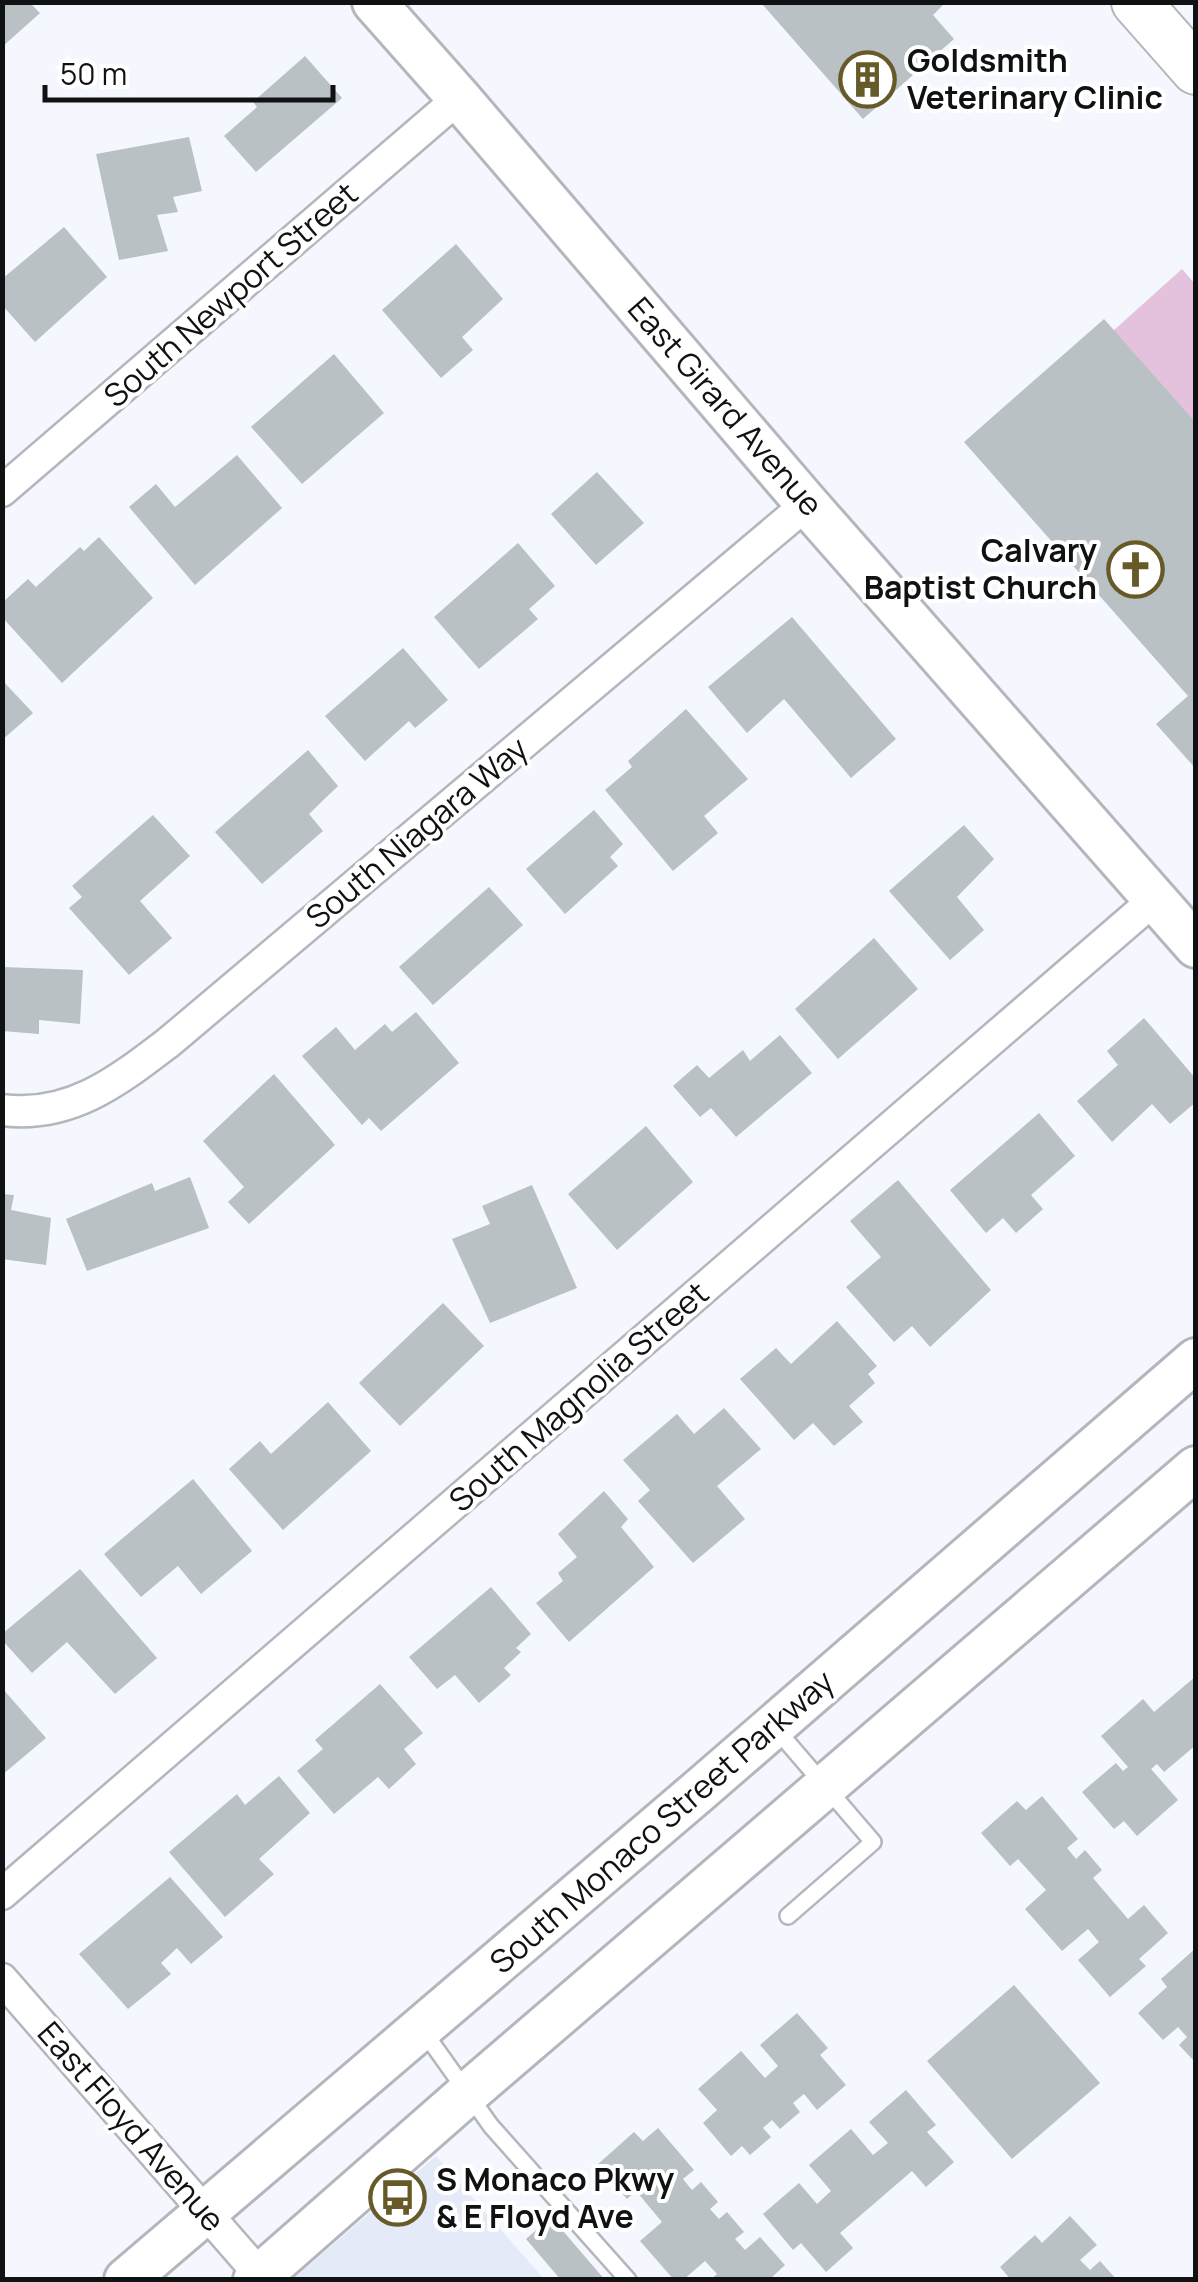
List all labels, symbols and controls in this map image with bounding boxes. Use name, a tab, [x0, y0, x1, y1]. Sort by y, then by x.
place label: Goldsmith Veterinary Clinic	[907, 38, 1163, 119]
scale bar	[45, 40, 332, 102]
building icon: Goldsmith Veterinary Clinic	[838, 49, 898, 109]
text: 50 m	[60, 53, 127, 94]
street label: South Newport Street	[94, 172, 367, 417]
street label: East Girard Avenue	[618, 287, 833, 525]
place label: Calvary Baptist Church	[864, 528, 1097, 609]
church icon: Calvary Baptist Church	[1106, 539, 1166, 599]
street label: South Niagara Way	[296, 726, 537, 938]
street label: South Magnolia Street	[439, 1271, 717, 1521]
street label: South Monaco Street Parkway	[480, 1659, 843, 1983]
street label: East Floyd Avenue	[28, 2012, 235, 2241]
place label: S Monaco Pkwy & E Floyd Ave	[436, 2157, 674, 2238]
bus stop icon: S Monaco Pkwy & E Floyd Ave	[367, 2168, 427, 2228]

